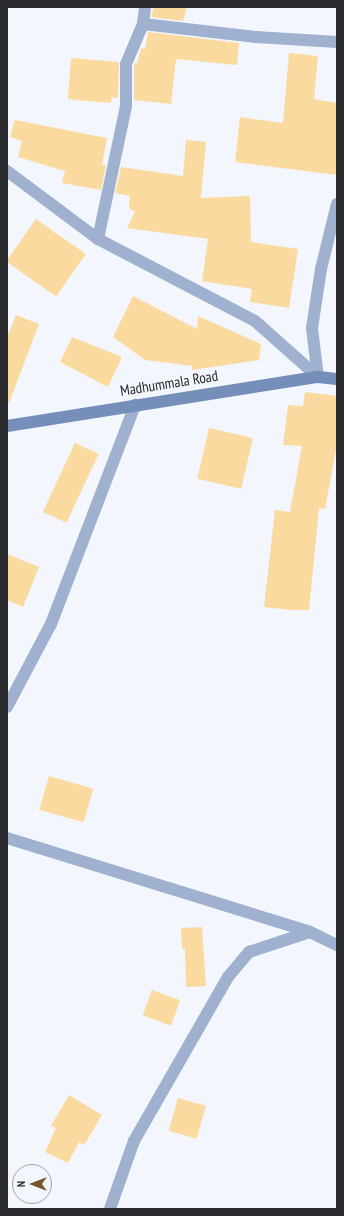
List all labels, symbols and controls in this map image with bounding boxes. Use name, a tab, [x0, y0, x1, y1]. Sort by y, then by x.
street label: Madhummala Road	[119, 366, 219, 400]
north arrow	[12, 1164, 52, 1204]
text: N	[14, 1181, 28, 1187]

